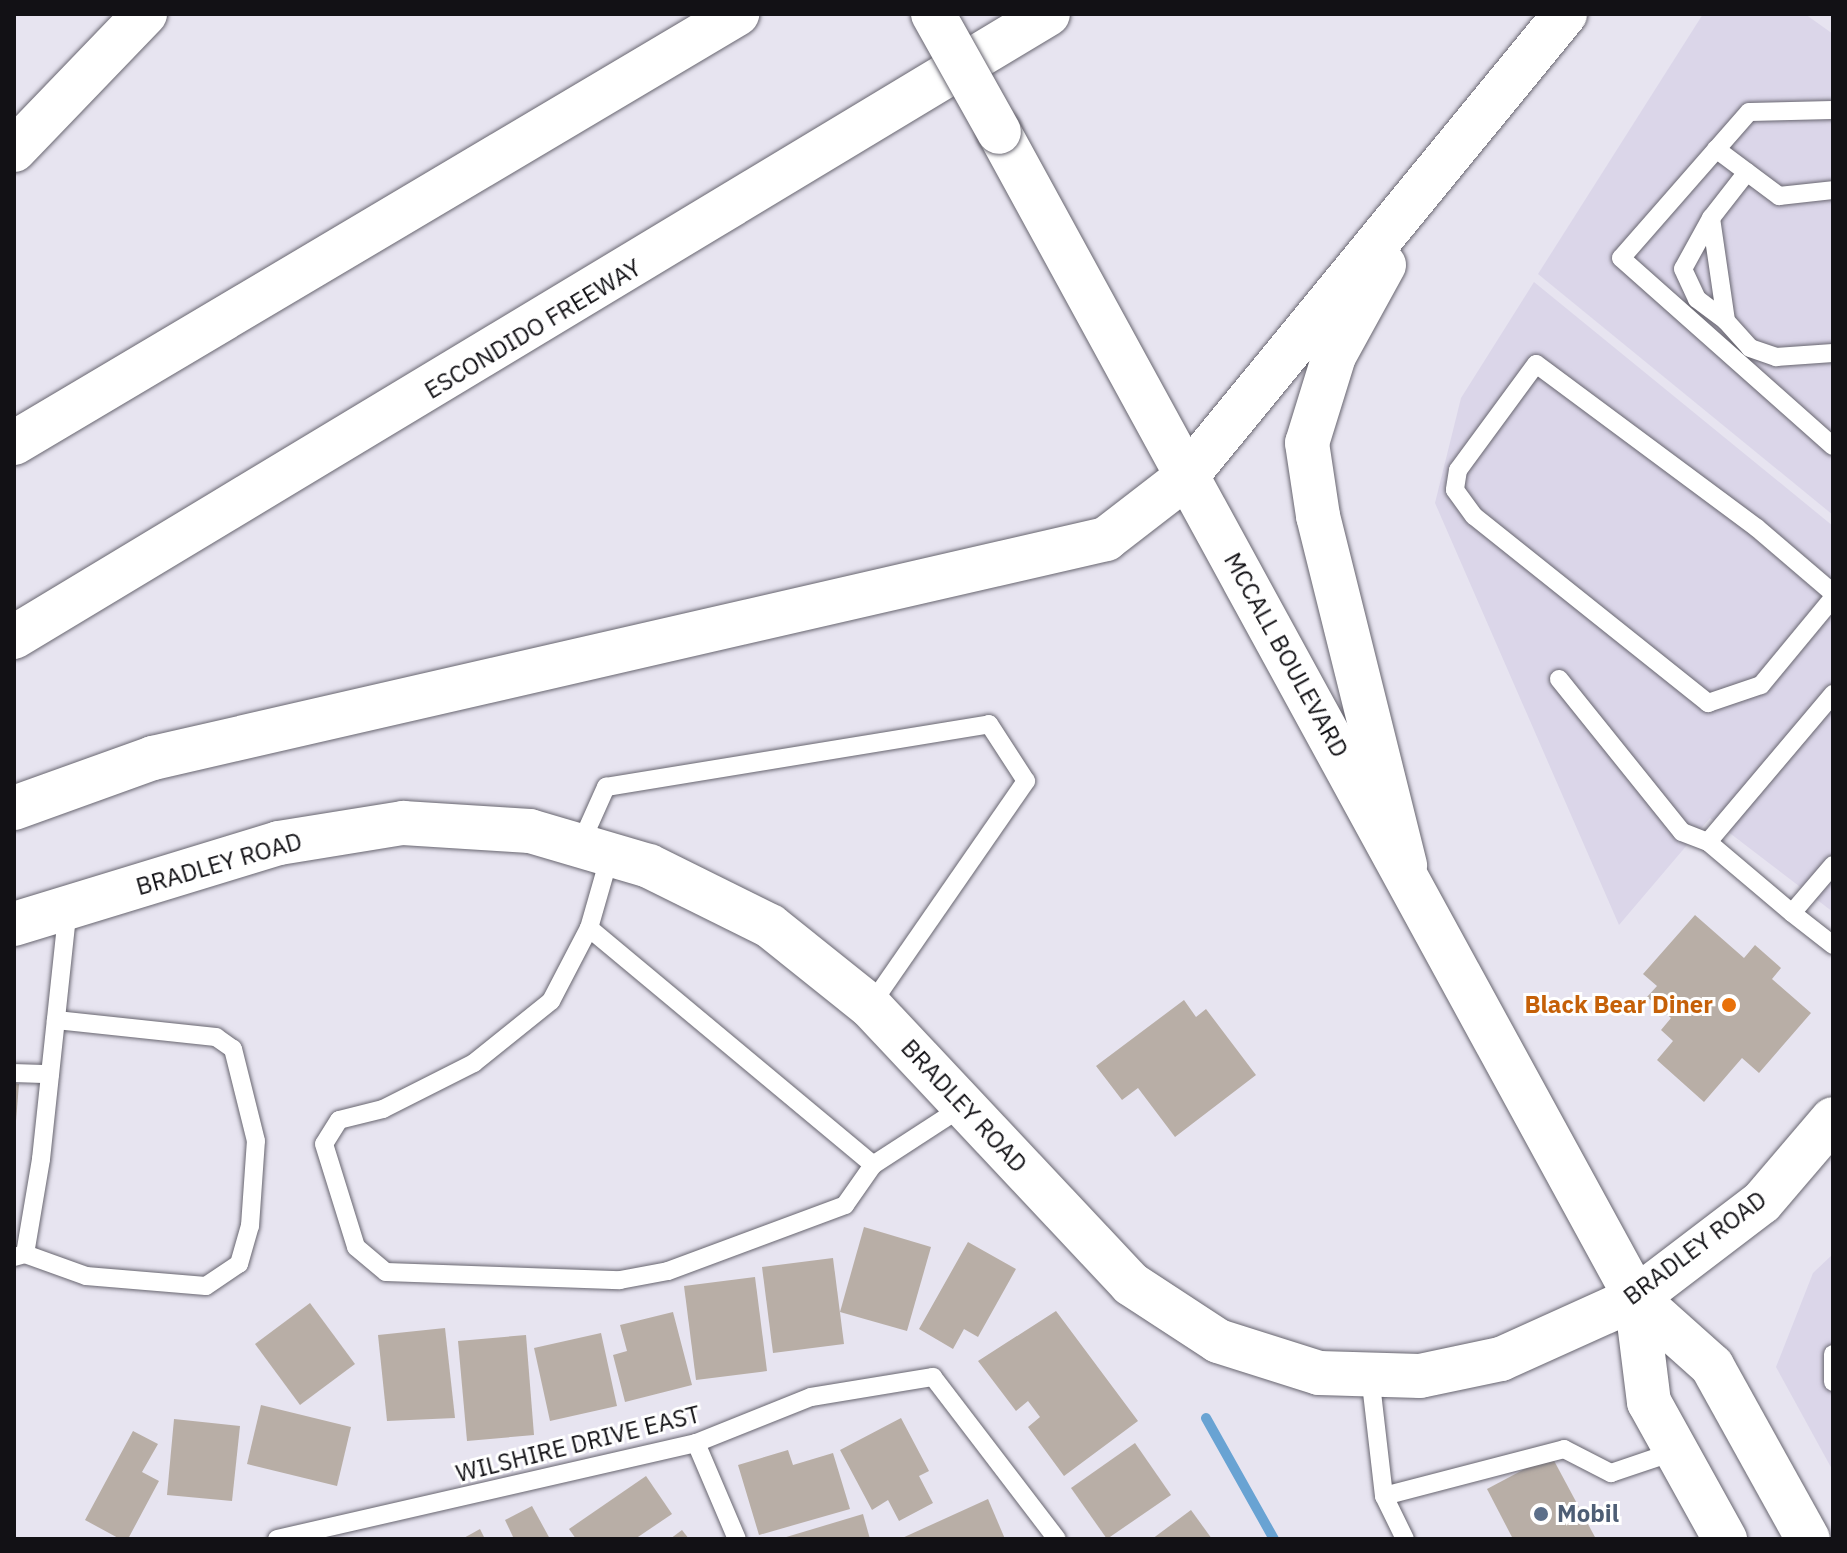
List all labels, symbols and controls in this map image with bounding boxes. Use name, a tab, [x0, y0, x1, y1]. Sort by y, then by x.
street label: ESCONDIDO FREEWAY	[420, 253, 646, 405]
street label: MCCALL BOULEVARD	[1218, 548, 1354, 762]
street label: BRADLEY ROAD	[133, 827, 305, 901]
place label: Black Bear Diner	[1525, 991, 1713, 1019]
marker: Black Bear Diner	[1720, 996, 1738, 1014]
street label: BRADLEY ROAD	[895, 1034, 1033, 1178]
street label: BRADLEY ROAD	[1618, 1185, 1772, 1311]
street label: WILSHIRE DRIVE EAST	[453, 1400, 703, 1488]
place label: Mobil	[1557, 1500, 1619, 1528]
marker: Mobil	[1532, 1505, 1550, 1523]

